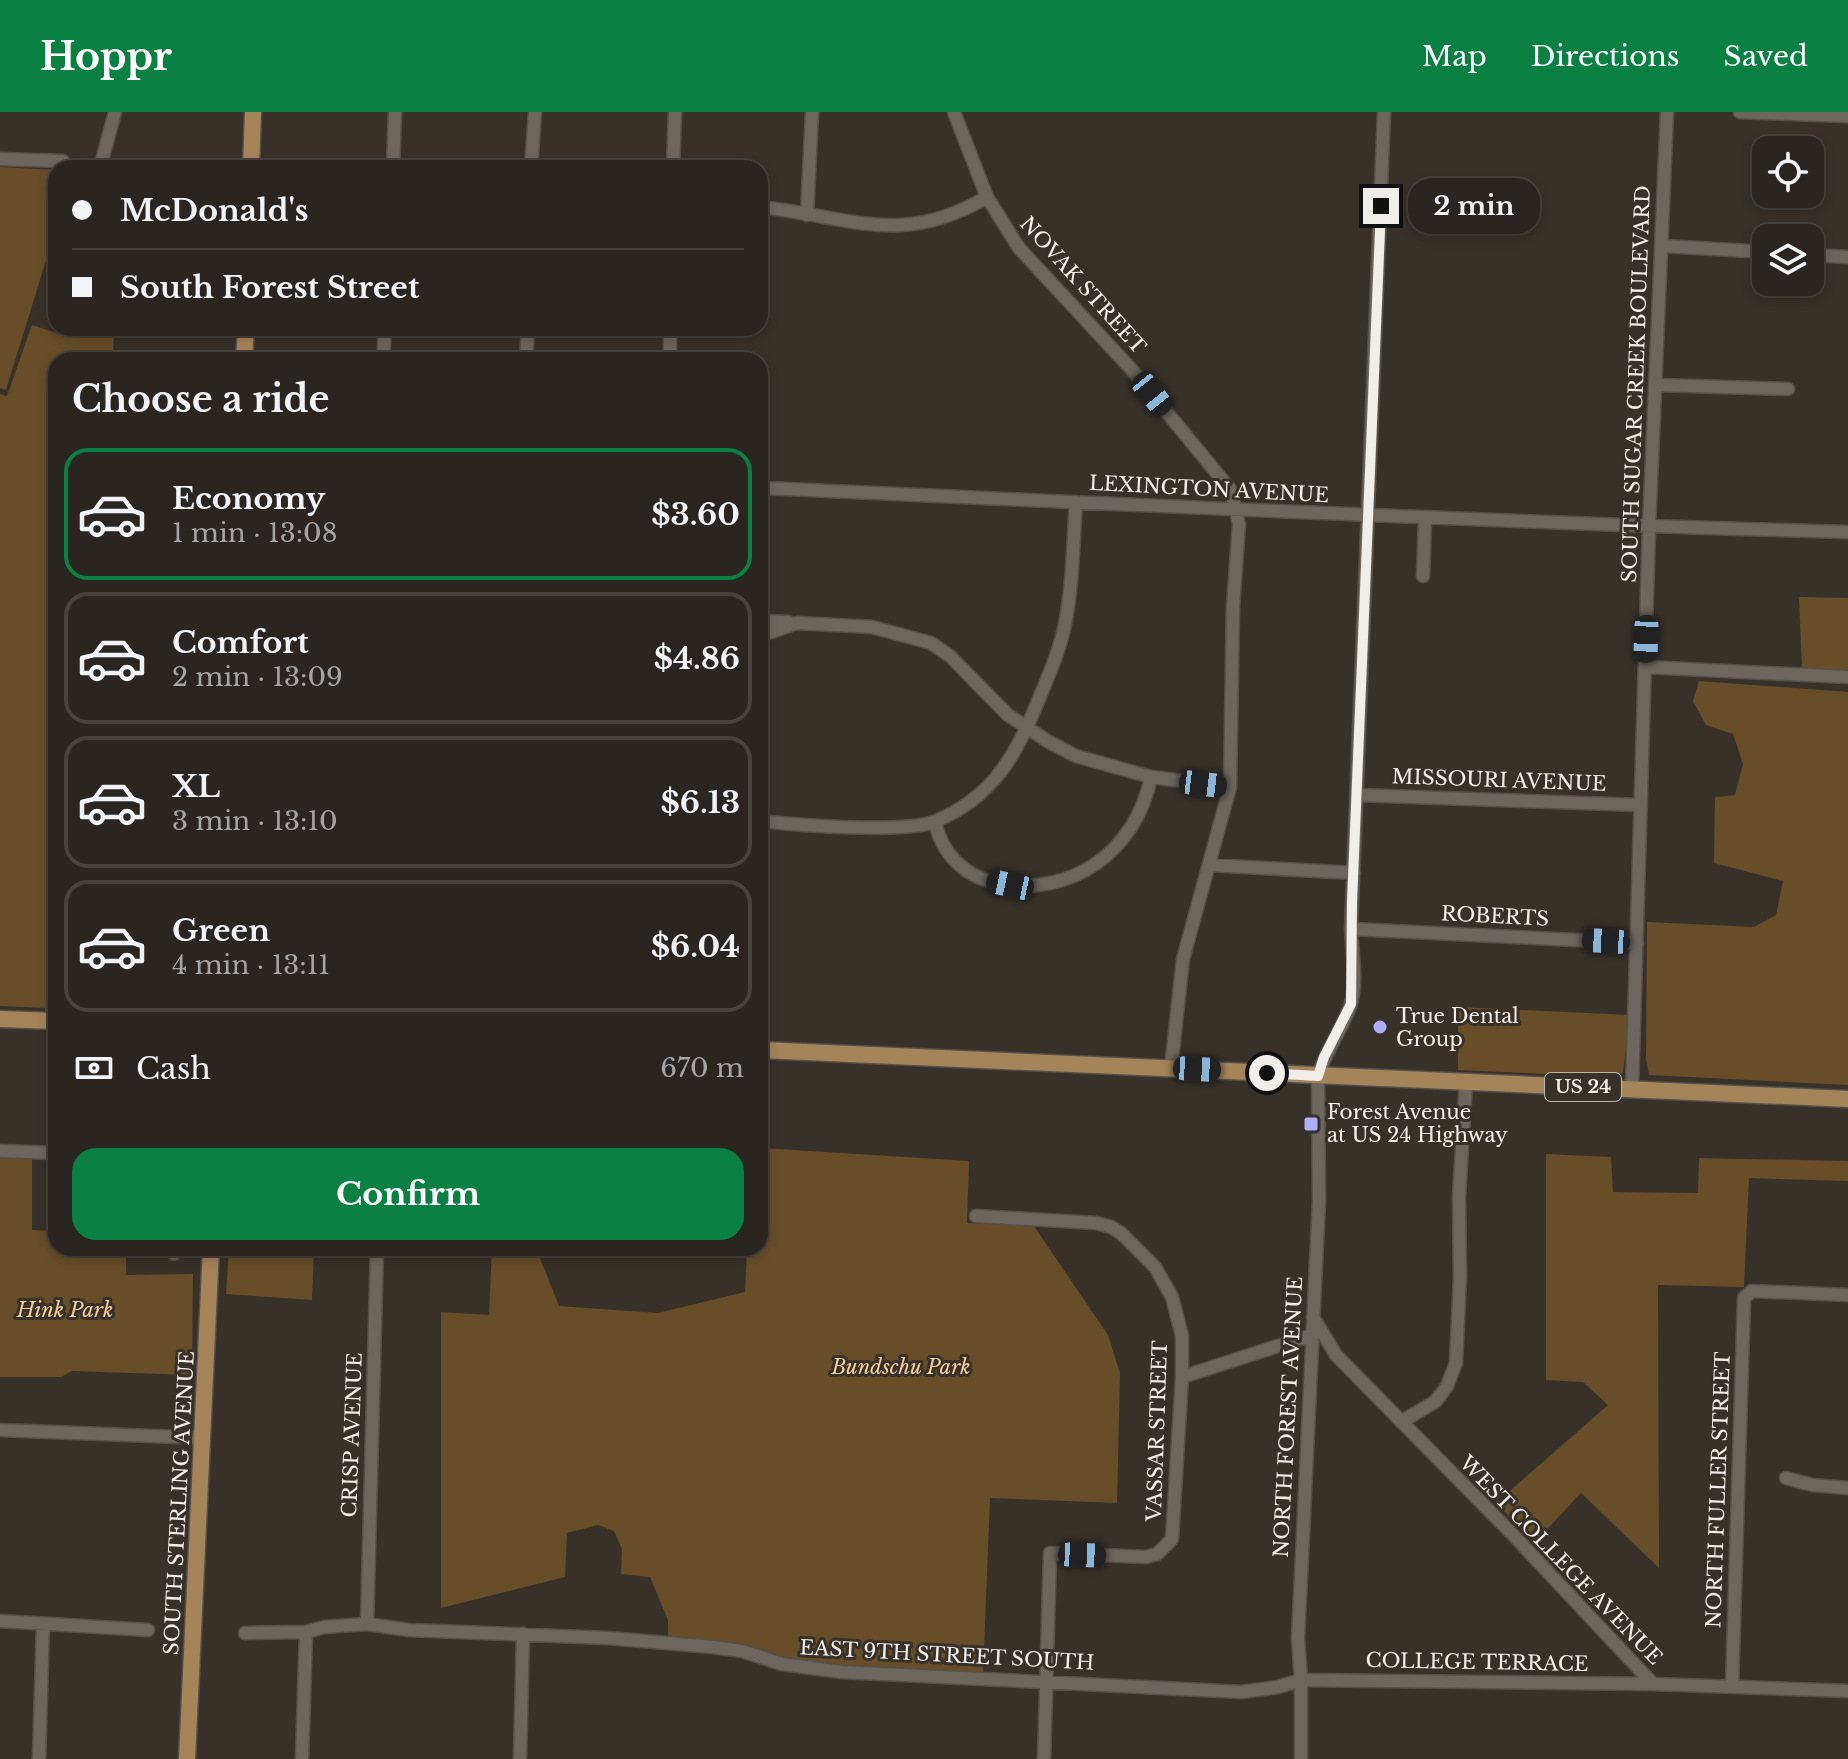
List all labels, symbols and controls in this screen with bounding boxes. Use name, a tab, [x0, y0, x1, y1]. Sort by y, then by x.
text: Hoppr	[40, 33, 172, 80]
text: Map	[1422, 39, 1487, 74]
text: Directions	[1531, 39, 1680, 74]
text: Saved	[1724, 39, 1808, 74]
map controls	[1752, 136, 1824, 296]
button: locate	[1752, 136, 1824, 208]
callout: 2 min	[1409, 178, 1541, 234]
street label: SOUTH SUGAR CREEK BOULEVARD	[1617, 185, 1655, 583]
route end	[1363, 188, 1399, 224]
text: 2 min	[1434, 190, 1514, 222]
text: McDonald's	[120, 192, 308, 229]
street label: NOVAK STREET	[1015, 211, 1151, 359]
button: layers	[1752, 224, 1824, 296]
text: South Forest Street	[120, 269, 419, 306]
car	[1128, 368, 1176, 420]
text: Choose a ride	[72, 377, 329, 422]
street label: LEXINGTON AVENUE	[1089, 471, 1329, 507]
icon: car	[76, 478, 148, 550]
text: Economy	[172, 480, 325, 517]
text: $3.60	[651, 496, 740, 533]
text: 1 min · 13:08	[172, 517, 337, 549]
car	[1633, 615, 1659, 663]
icon: car	[76, 622, 148, 694]
text: Comfort	[172, 624, 309, 661]
text: $4.86	[654, 640, 740, 677]
text: 2 min · 13:09	[172, 661, 343, 693]
street label: MISSOURI AVENUE	[1391, 764, 1607, 796]
icon: car	[76, 766, 148, 838]
text: XL	[172, 768, 220, 805]
car	[1178, 769, 1228, 799]
text: $6.13	[660, 784, 740, 821]
text: 3 min · 13:10	[172, 805, 338, 837]
car	[984, 868, 1036, 902]
street label: ROBERTS	[1440, 901, 1550, 931]
icon: car	[76, 910, 148, 982]
text: Green	[172, 912, 270, 949]
text: $6.04	[651, 928, 740, 965]
car	[1581, 928, 1631, 954]
text: 4 min · 13:11	[172, 949, 330, 981]
place label: True Dental Group	[1396, 1004, 1519, 1051]
marker: True Dental Group	[1371, 1018, 1389, 1036]
icon: cash	[72, 1046, 116, 1090]
text: Cash	[136, 1050, 211, 1087]
text: 670 m	[660, 1052, 744, 1084]
route start	[1249, 1055, 1285, 1091]
car	[1172, 1056, 1222, 1082]
road number: US 24	[1545, 1073, 1621, 1101]
place label: Forest Avenue at US 24 Highway	[1327, 1100, 1508, 1147]
marker: Forest Avenue at US 24 Highway	[1302, 1115, 1320, 1133]
button: Confirm	[72, 1148, 744, 1240]
street label: NORTH FOREST AVENUE	[1269, 1276, 1307, 1558]
park label: Hink Park	[16, 1298, 113, 1322]
street label: VASSAR STREET	[1142, 1340, 1172, 1523]
street label: SOUTH STERLING AVENUE	[159, 1350, 199, 1656]
street label: NORTH FULLER STREET	[1701, 1351, 1735, 1629]
street label: CRISP AVENUE	[337, 1352, 367, 1518]
park label: Bundschu Park	[830, 1355, 971, 1379]
street label: WEST COLLEGE AVENUE	[1454, 1450, 1667, 1669]
car	[1058, 1542, 1106, 1568]
street label: EAST 9TH STREET SOUTH	[799, 1635, 1095, 1675]
street label: COLLEGE TERRACE	[1365, 1648, 1589, 1676]

